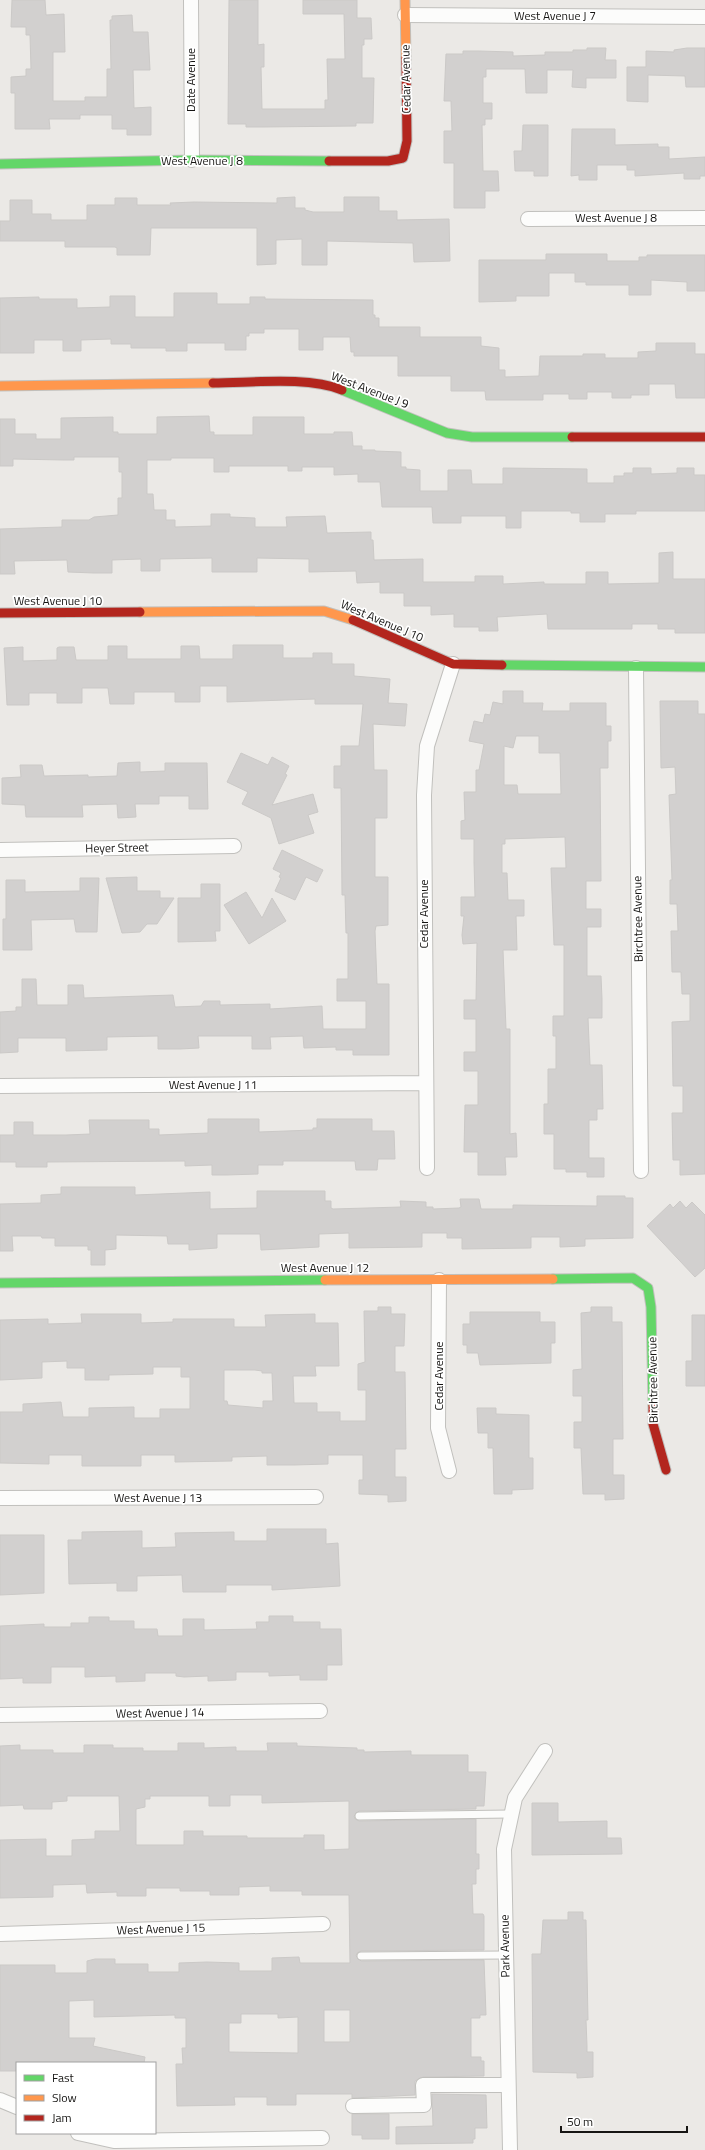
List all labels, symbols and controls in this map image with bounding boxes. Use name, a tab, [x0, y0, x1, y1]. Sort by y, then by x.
street label: West Avenue J 7	[514, 6, 596, 25]
street label: Cedar Avenue	[395, 44, 416, 114]
street label: Date Avenue	[181, 48, 200, 112]
street label: West Avenue J 8	[161, 151, 243, 170]
street label: West Avenue J 8	[575, 208, 657, 227]
street label: West Avenue J 9	[329, 366, 412, 413]
street label: West Avenue J 10	[14, 591, 103, 610]
street label: West Avenue J 10	[338, 594, 427, 647]
street label: Heyer Street	[85, 837, 150, 858]
street label: Birchtree Avenue	[627, 876, 648, 962]
street label: Cedar Avenue	[414, 879, 433, 949]
street label: West Avenue J 11	[169, 1075, 257, 1094]
street label: West Avenue J 12	[281, 1258, 369, 1277]
street label: Birchtree Avenue	[642, 1337, 663, 1423]
street label: Cedar Avenue	[429, 1341, 448, 1411]
street label: West Avenue J 13	[114, 1488, 202, 1507]
street label: West Avenue J 14	[116, 1702, 205, 1723]
street label: Park Avenue	[494, 1914, 515, 1978]
street label: West Avenue J 15	[116, 1917, 206, 1940]
legend	[16, 2062, 156, 2134]
text: Fast	[52, 2068, 75, 2087]
text: Slow	[52, 2088, 77, 2107]
text: Jam	[52, 2108, 72, 2127]
scale bar	[561, 2108, 687, 2134]
text: 50 m	[567, 2112, 593, 2131]

